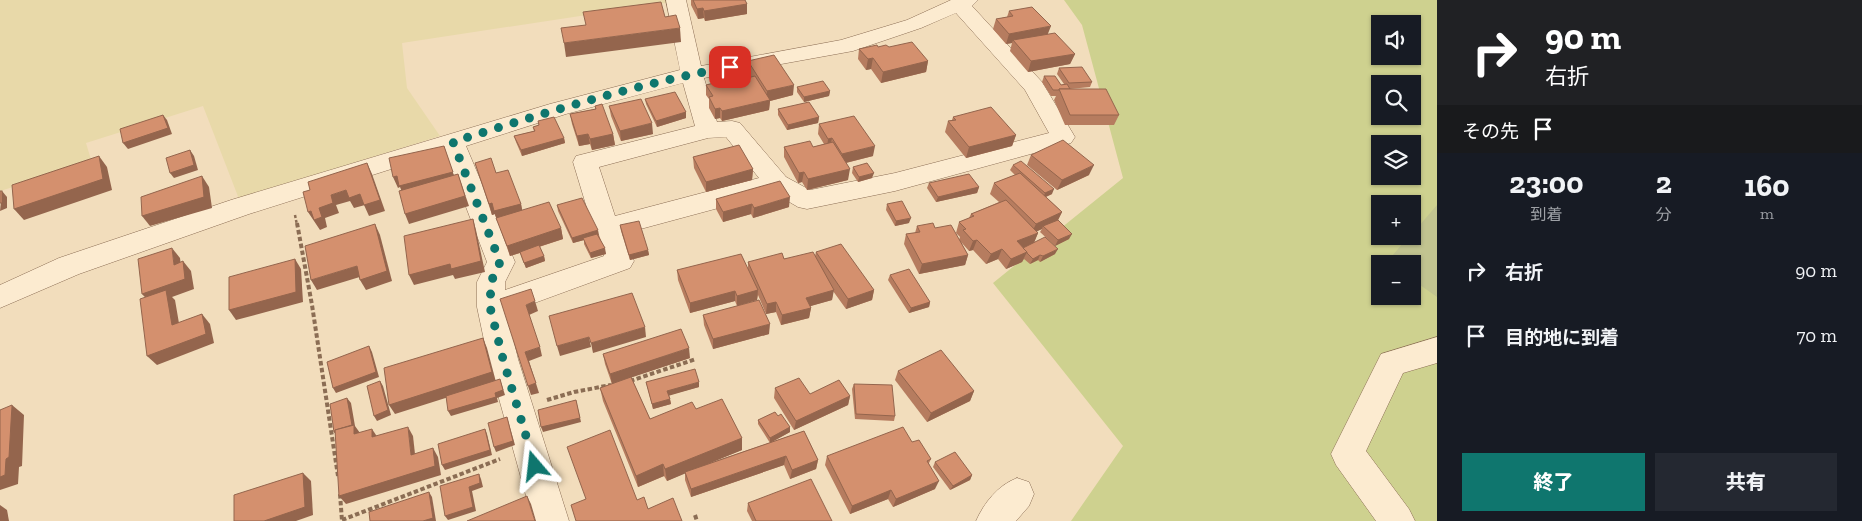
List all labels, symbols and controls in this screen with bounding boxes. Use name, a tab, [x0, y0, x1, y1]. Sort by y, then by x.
map controls	[1371, 15, 1421, 305]
button: sound	[1371, 15, 1421, 65]
text: 90 m	[1545, 16, 1621, 58]
icon: right	[1462, 20, 1527, 85]
pin	[709, 46, 751, 88]
icon: arrive	[716, 53, 744, 81]
text: 右折	[1545, 63, 1589, 90]
button: search	[1371, 75, 1421, 125]
icon: arrive	[1529, 115, 1557, 143]
text: その先	[1462, 120, 1519, 143]
button: layers	[1371, 135, 1421, 185]
text: 23:00	[1509, 165, 1583, 201]
text: 2	[1656, 165, 1672, 201]
text: 160	[1744, 168, 1790, 204]
button: +	[1371, 195, 1421, 245]
text: m	[1760, 204, 1774, 223]
text: 到着	[1530, 205, 1562, 224]
text: 分	[1656, 205, 1672, 224]
button: −	[1371, 255, 1421, 305]
icon: right	[1462, 257, 1490, 285]
text: 90 m	[1795, 259, 1837, 282]
text: 右折	[1505, 261, 1543, 284]
icon: arrive	[1462, 322, 1490, 350]
text: 70 m	[1796, 324, 1837, 347]
text: 目的地に到着	[1505, 326, 1619, 349]
position arrow	[508, 439, 560, 491]
button: 終了	[1462, 453, 1645, 511]
button: 共有	[1655, 453, 1837, 511]

